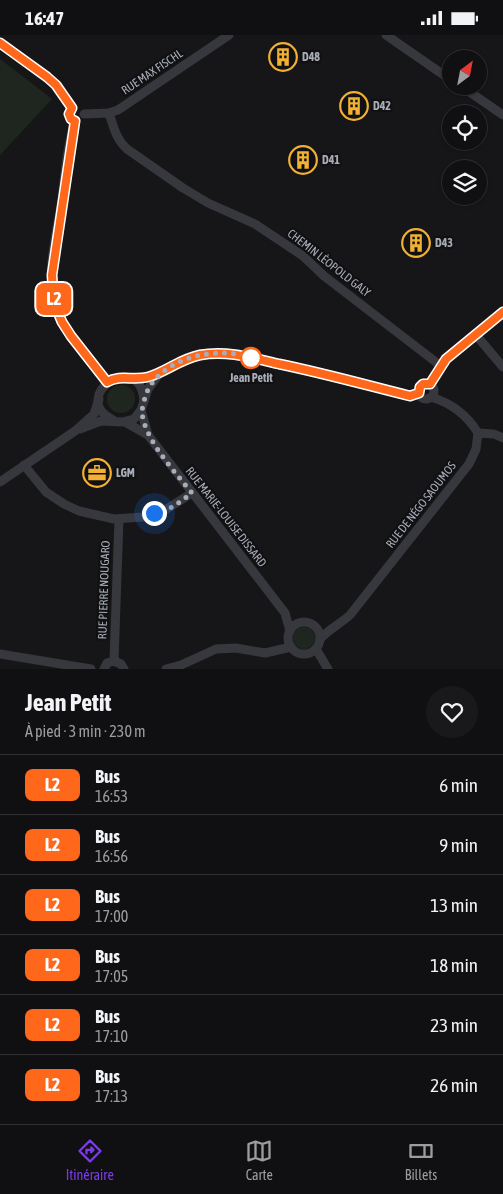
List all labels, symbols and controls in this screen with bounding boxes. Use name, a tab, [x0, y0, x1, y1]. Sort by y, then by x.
text: 16:47	[25, 7, 64, 29]
building icon: D48	[268, 42, 298, 72]
street label: RUE MAX FISCHL	[119, 46, 186, 98]
place label: D48	[302, 50, 320, 64]
north arrow	[442, 50, 488, 95]
map controls	[442, 50, 487, 205]
building icon: D42	[339, 91, 369, 121]
place label: D42	[373, 99, 391, 113]
button: locate	[442, 105, 487, 150]
building icon: D41	[288, 145, 318, 175]
place label: D41	[322, 153, 340, 167]
button: layers	[442, 160, 487, 205]
street label: CHEMIN LÉOPOLD GALY	[285, 226, 374, 300]
building icon: D43	[401, 228, 431, 258]
place label: D43	[435, 236, 453, 250]
line badge: L2	[32, 283, 76, 315]
text: L2	[46, 288, 62, 309]
marker: Jean Petit	[240, 347, 262, 369]
place label: Jean Petit	[228, 371, 273, 385]
office icon: LGM	[82, 458, 112, 488]
street label: RUE DE NÉGO SAOUMOS	[383, 459, 459, 551]
street label: RUE MARIE-LOUISE DISSARD	[183, 464, 269, 570]
place label: LGM	[116, 466, 135, 480]
your location	[142, 501, 167, 526]
street label: RUE PIERRE NOUGARO	[95, 540, 113, 640]
button: heart	[426, 686, 478, 738]
text: Jean Petit	[25, 689, 111, 716]
text: À pied · 3 min · 230 m	[25, 722, 146, 740]
text: Bus	[95, 765, 120, 787]
text: L2	[45, 774, 60, 795]
text: 6 min	[439, 774, 478, 796]
text: 16:53	[95, 787, 128, 805]
text: Bus	[95, 825, 120, 847]
text: L2	[45, 834, 60, 855]
text: 9 min	[439, 834, 478, 856]
text: 16:56	[95, 847, 128, 865]
text: Bus	[95, 885, 120, 907]
text: L2	[45, 894, 60, 915]
text: 13 min	[430, 894, 478, 916]
text: 17:00	[95, 907, 128, 925]
text: Bus	[95, 945, 120, 967]
text: L2	[45, 954, 60, 975]
text: 18 min	[430, 954, 478, 976]
text: 17:05	[95, 967, 128, 985]
text: Bus	[95, 1005, 120, 1027]
text: L2	[45, 1014, 60, 1035]
text: 23 min	[430, 1014, 478, 1036]
text: 17:10	[95, 1027, 128, 1045]
text: Bus	[95, 1065, 120, 1087]
text: L2	[45, 1074, 60, 1095]
text: 26 min	[430, 1074, 478, 1096]
text: 17:13	[95, 1087, 128, 1105]
tab: Itinéraire	[66, 1137, 114, 1183]
tab: Carte	[245, 1137, 273, 1183]
tab: Billets	[405, 1137, 437, 1183]

